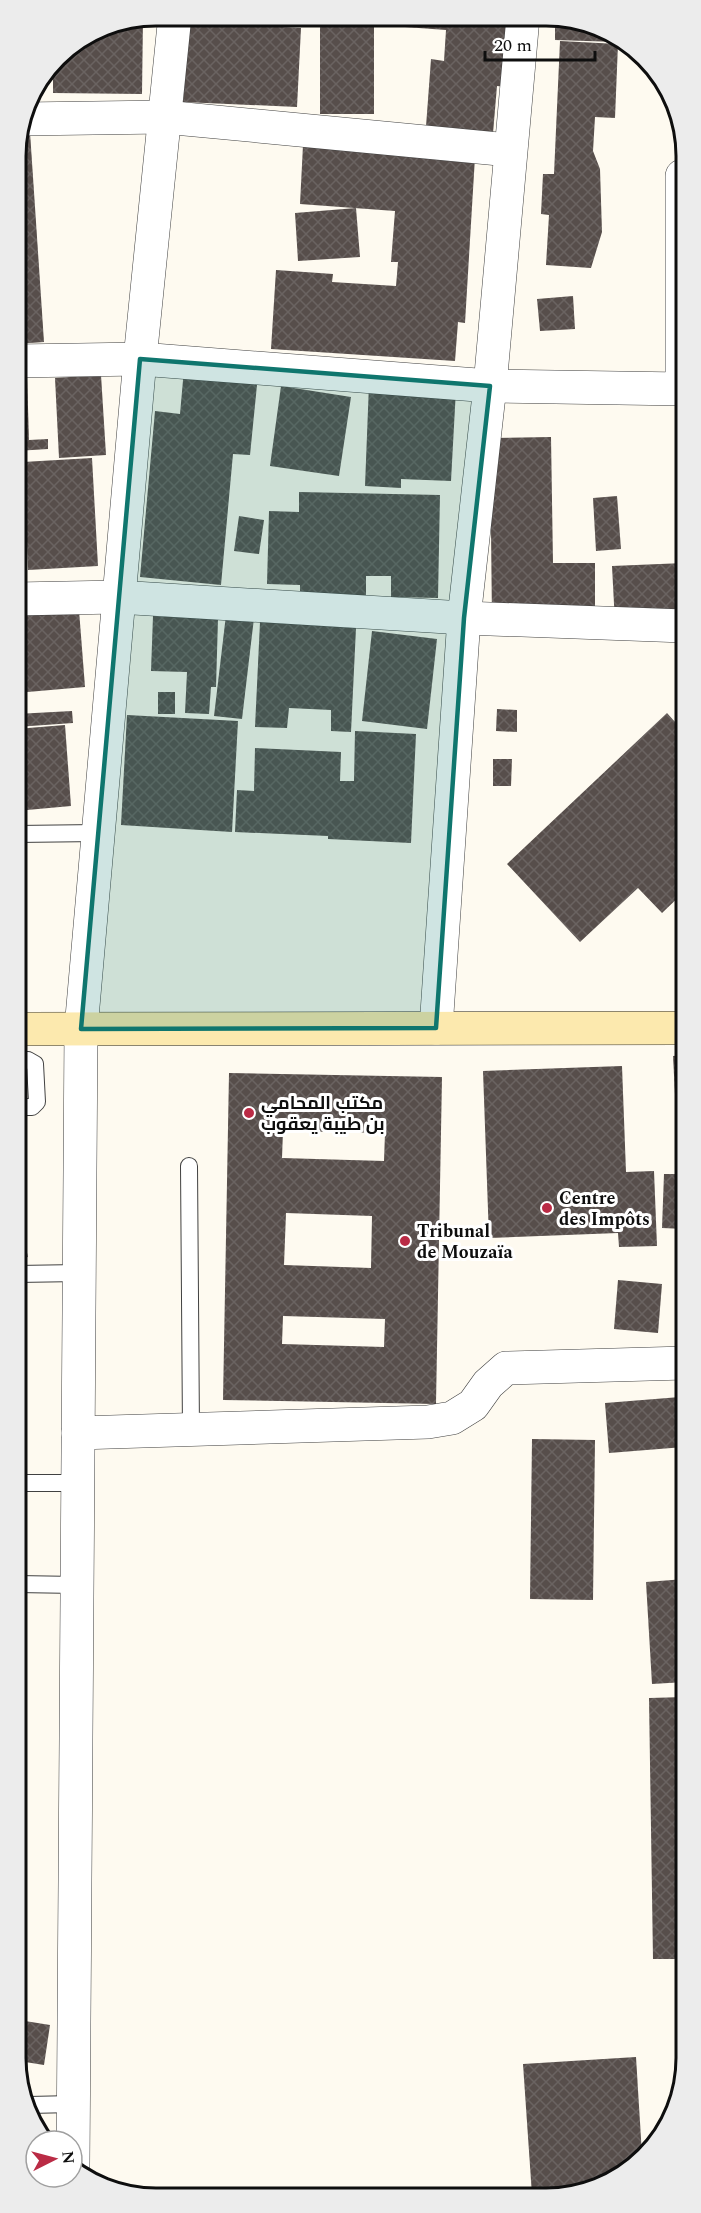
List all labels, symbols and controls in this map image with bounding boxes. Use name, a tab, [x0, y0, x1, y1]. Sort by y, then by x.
scale bar	[485, 24, 594, 62]
text: 20 m	[494, 32, 532, 59]
place label: مكتب المحامي بن طيبة يعقوب	[261, 1090, 385, 1138]
marker: مكتب المحامي بن طيبة يعقوب	[242, 1106, 256, 1120]
place label: Centre des Impôts	[559, 1185, 650, 1233]
marker: Centre des Impôts	[540, 1201, 554, 1215]
place label: Tribunal de Mouzaïa	[417, 1218, 514, 1266]
marker: Tribunal de Mouzaïa	[398, 1234, 412, 1248]
north arrow	[24, 2129, 84, 2189]
text: N	[55, 2150, 81, 2165]

